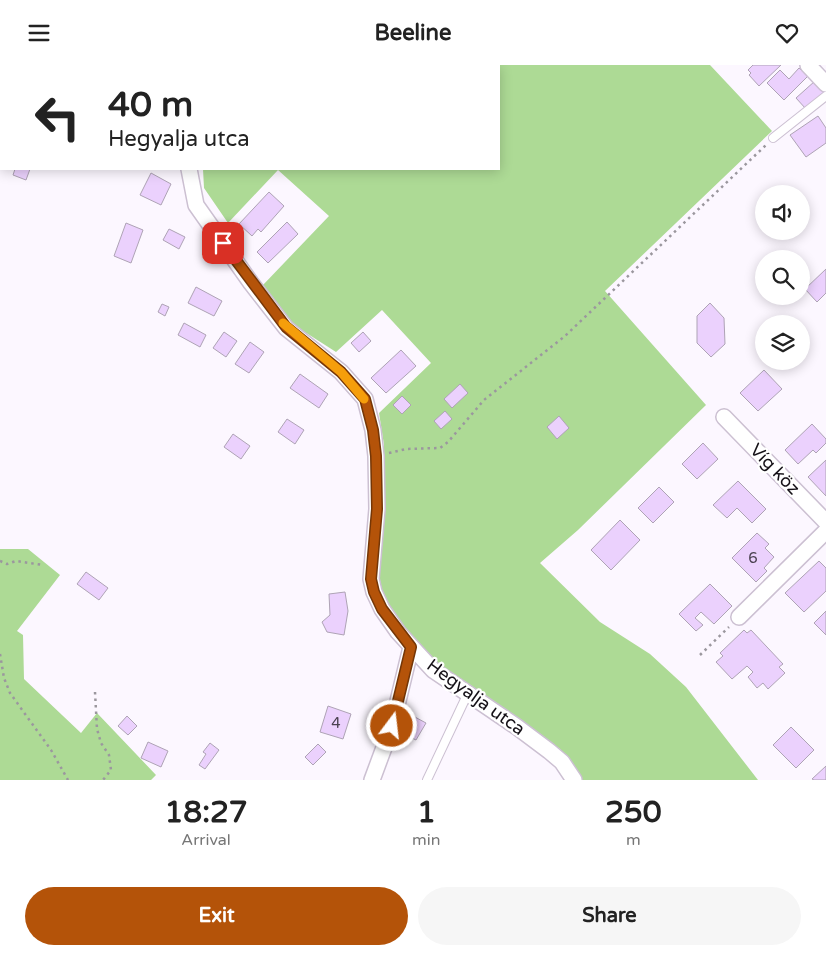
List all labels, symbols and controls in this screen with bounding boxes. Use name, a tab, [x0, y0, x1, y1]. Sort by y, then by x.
icon: menu	[25, 19, 53, 47]
icon: heart	[773, 19, 801, 47]
text: Beeline	[375, 20, 451, 46]
text: 40 m	[108, 84, 193, 126]
icon: left	[25, 85, 90, 150]
text: Hegyalja utca	[108, 126, 250, 152]
map controls	[755, 185, 810, 370]
button: sound	[755, 185, 810, 240]
pin	[202, 222, 244, 264]
icon: arrive	[209, 229, 237, 257]
button: search	[755, 250, 810, 305]
button: layers	[755, 315, 810, 370]
street label: Víg köz	[745, 439, 805, 499]
house number: 6	[748, 549, 758, 567]
street label: Hegyalja utca	[423, 654, 529, 740]
position arrow	[365, 699, 417, 751]
house number: 4	[331, 714, 341, 732]
text: 18:27	[164, 794, 248, 831]
text: 1	[417, 794, 436, 831]
text: 250	[605, 794, 662, 831]
text: Arrival	[181, 830, 231, 850]
text: min	[412, 830, 441, 850]
text: m	[626, 830, 641, 850]
button: Exit	[25, 887, 408, 945]
button: Share	[418, 887, 801, 945]

